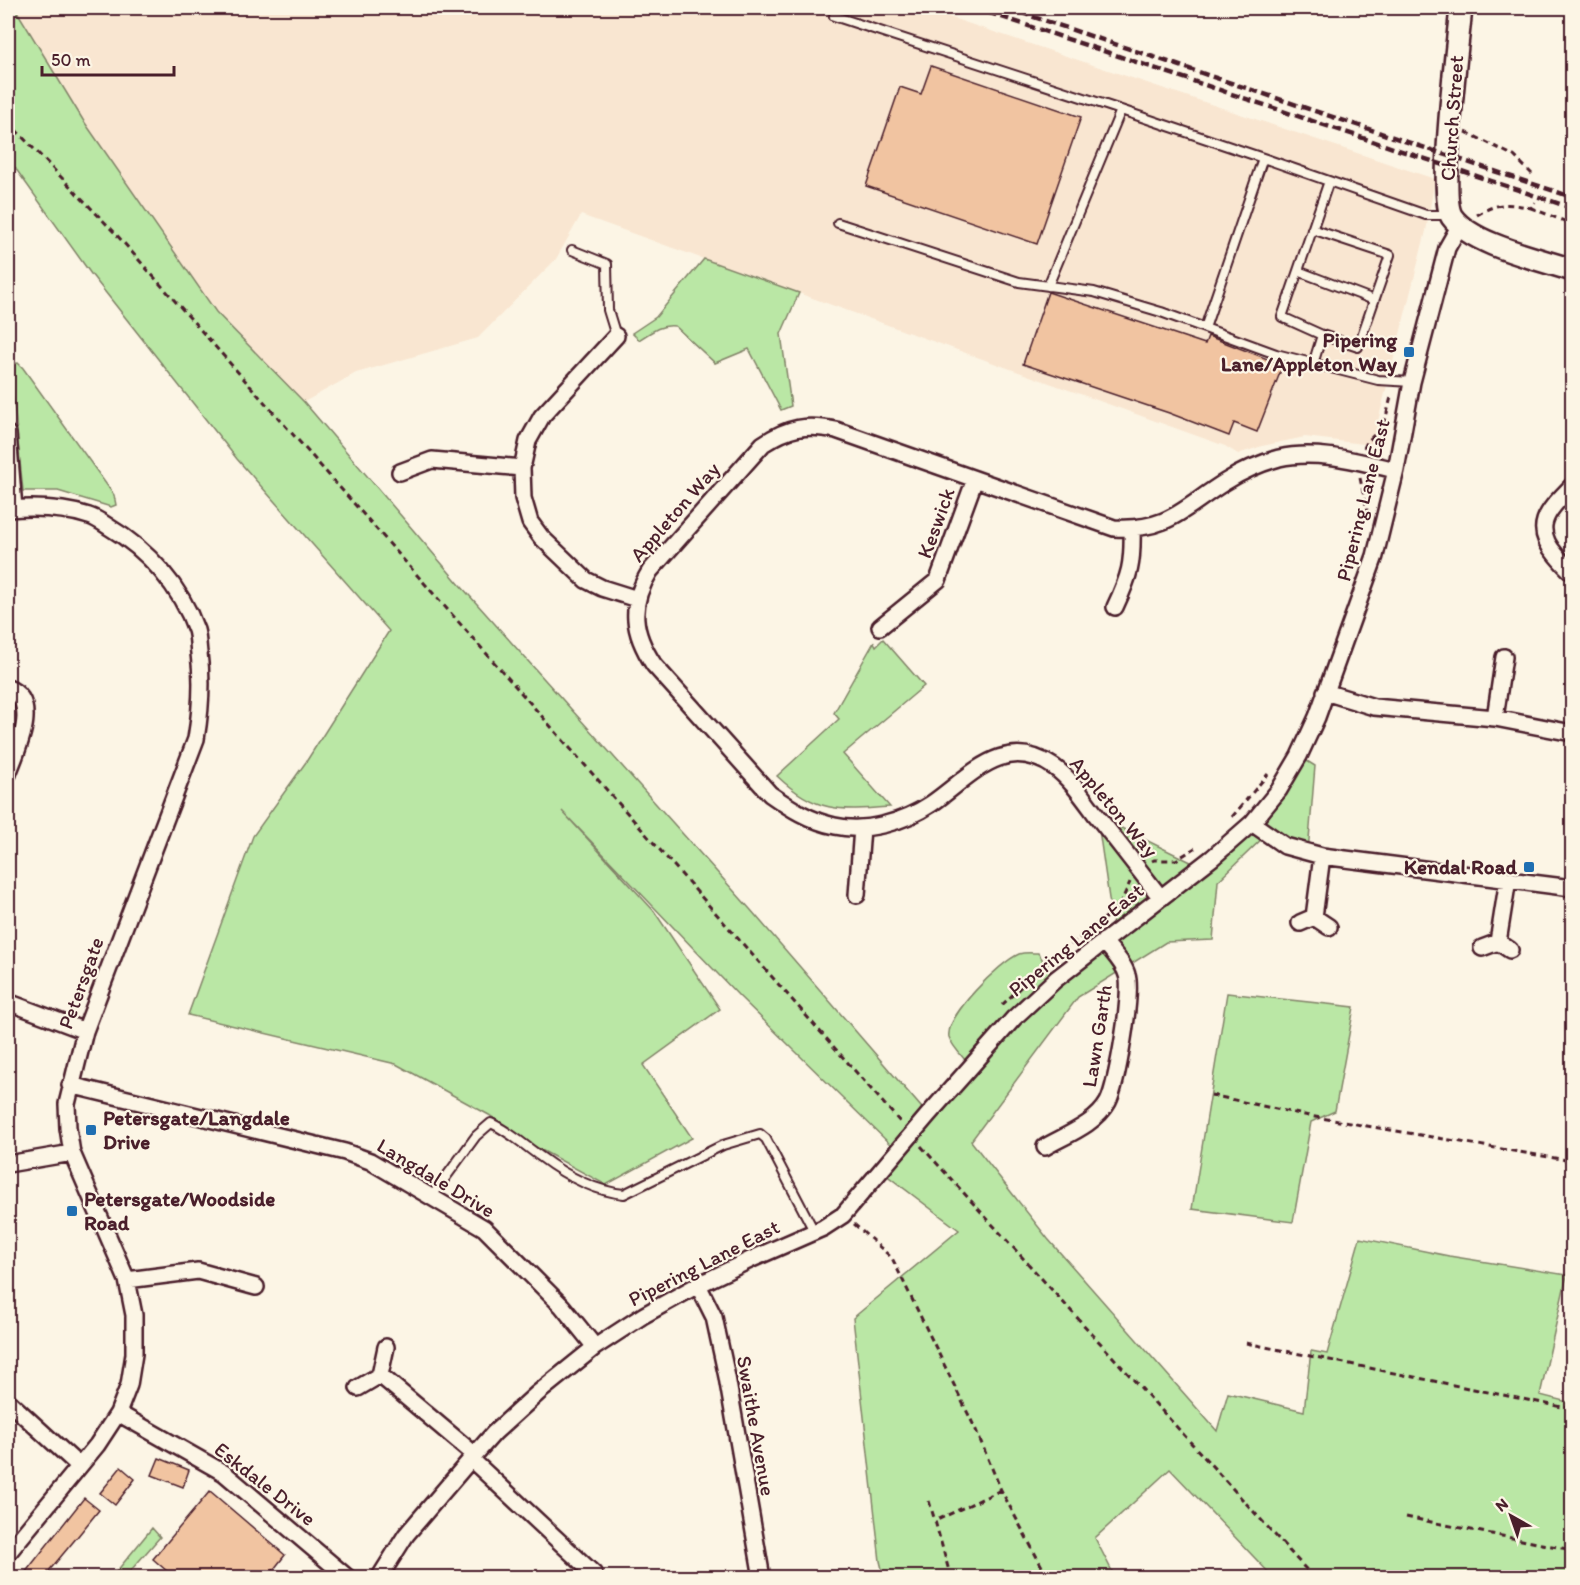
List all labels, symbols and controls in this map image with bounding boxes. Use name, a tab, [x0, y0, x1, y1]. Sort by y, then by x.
scale bar	[42, 39, 174, 77]
text: 50 m	[51, 49, 91, 71]
street label: Church Street	[1435, 54, 1468, 182]
place label: Pipering Lane/Appleton Way	[1221, 327, 1398, 377]
marker: Pipering Lane/Appleton Way	[1402, 345, 1416, 359]
street label: Pipering Lane East	[1330, 416, 1395, 584]
street label: Appleton Way	[624, 457, 725, 567]
street label: Keswick	[911, 484, 960, 561]
street label: Appleton Way	[1065, 751, 1164, 862]
place label: Kendal Road	[1404, 854, 1517, 879]
marker: Kendal Road	[1522, 860, 1536, 874]
street label: Pipering Lane East	[1003, 877, 1148, 1002]
street label: Petersgate	[52, 933, 109, 1032]
street label: Lawn Garth	[1076, 983, 1117, 1089]
place label: Petersgate/Langdale Drive	[103, 1105, 290, 1154]
marker: Petersgate/Langdale Drive	[84, 1123, 98, 1137]
street label: Langdale Drive	[373, 1132, 500, 1223]
place label: Petersgate/Woodside Road	[84, 1186, 275, 1235]
marker: Petersgate/Woodside Road	[65, 1204, 79, 1218]
street label: Pipering Lane East	[624, 1214, 784, 1311]
street label: Swaithe Avenue	[732, 1354, 781, 1498]
street label: Eskdale Drive	[210, 1436, 321, 1531]
north arrow	[1481, 1486, 1541, 1546]
text: N	[1491, 1494, 1512, 1516]

